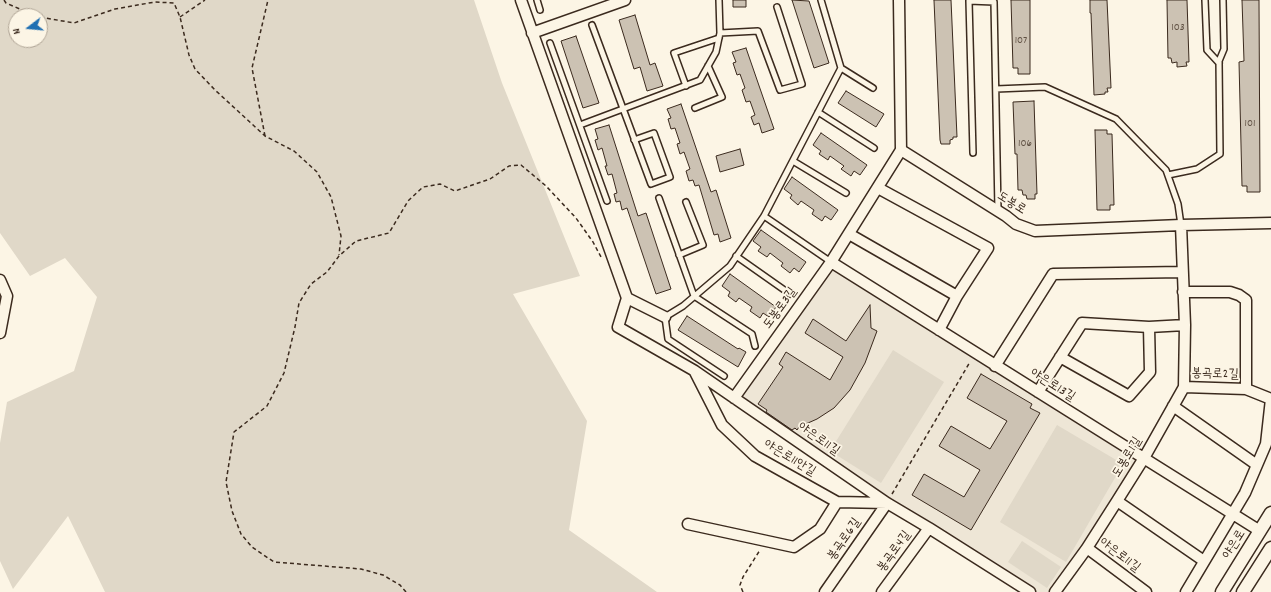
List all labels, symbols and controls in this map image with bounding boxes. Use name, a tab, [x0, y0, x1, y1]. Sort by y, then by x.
north arrow	[8, 8, 48, 48]
house number: 103	[1171, 21, 1185, 35]
text: N	[9, 26, 26, 36]
house number: 107	[1015, 34, 1027, 48]
house number: 101	[1245, 117, 1255, 131]
house number: 106	[1018, 137, 1032, 151]
street label: 도봉로	[994, 189, 1028, 219]
street label: 도봉로3길	[761, 285, 801, 333]
street label: 야은로13길	[1026, 366, 1078, 406]
street label: 봉곡로2길	[1191, 366, 1239, 384]
street label: 야은로11길	[794, 420, 842, 460]
street label: 도봉로1길	[1110, 435, 1146, 481]
street label: 야은로11안길	[760, 437, 818, 481]
street label: 봉곡로6길	[825, 516, 865, 564]
street label: 봉곡로4길	[875, 528, 915, 576]
street label: 야은로	[1220, 528, 1250, 562]
street label: 야은로11길	[1095, 535, 1143, 577]

